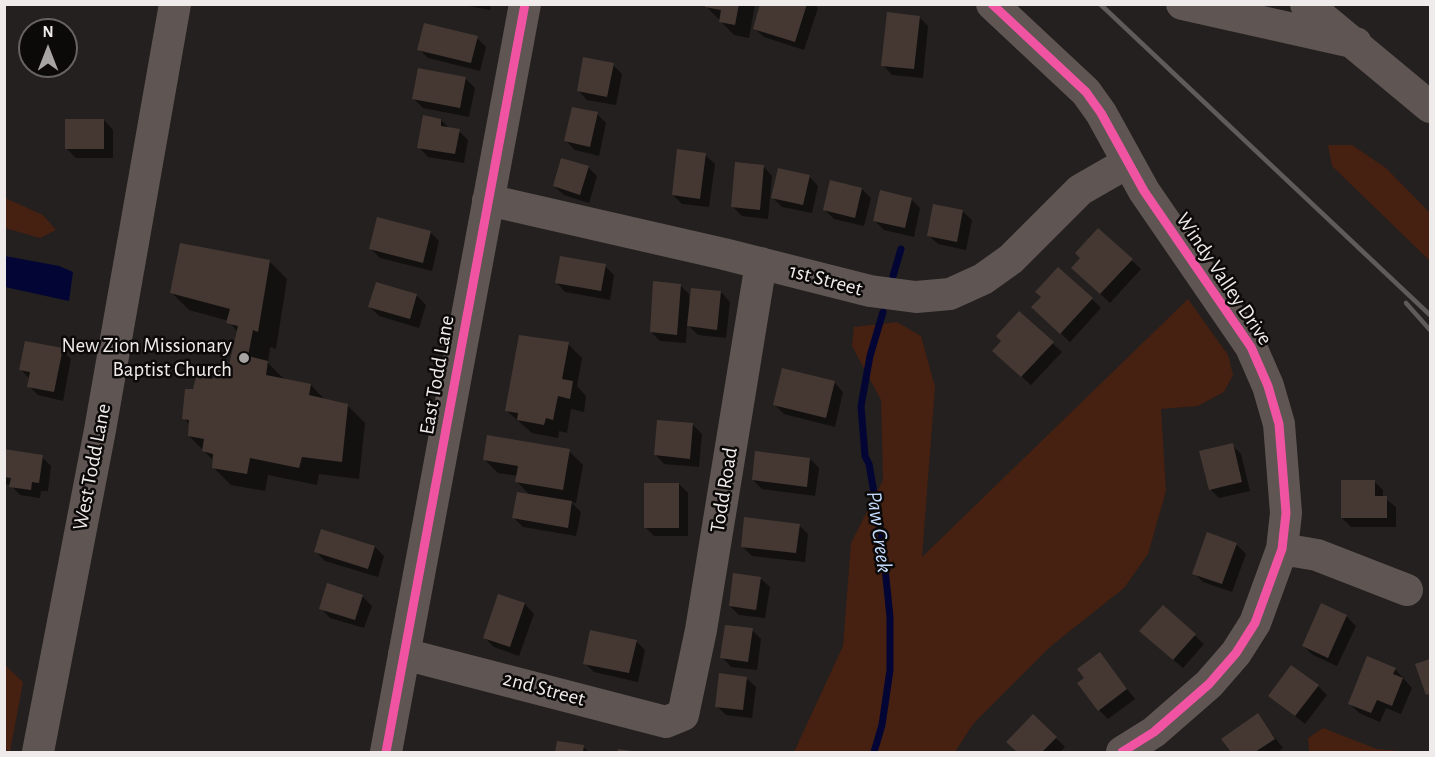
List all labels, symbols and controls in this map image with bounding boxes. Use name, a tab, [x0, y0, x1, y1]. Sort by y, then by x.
north arrow	[18, 18, 78, 78]
text: N	[42, 24, 54, 40]
street label: Windy Valley Drive	[1170, 208, 1278, 350]
street label: 1st Street	[787, 258, 865, 302]
street label: East Todd Lane	[414, 313, 460, 437]
place label: New Zion Missionary Baptist Church	[62, 333, 232, 383]
marker: New Zion Missionary Baptist Church	[237, 351, 251, 365]
street label: West Todd Lane	[67, 401, 117, 533]
street label: Todd Road	[705, 445, 743, 535]
water label: Paw Creek	[860, 490, 898, 574]
street label: 2nd Street	[500, 666, 588, 712]

